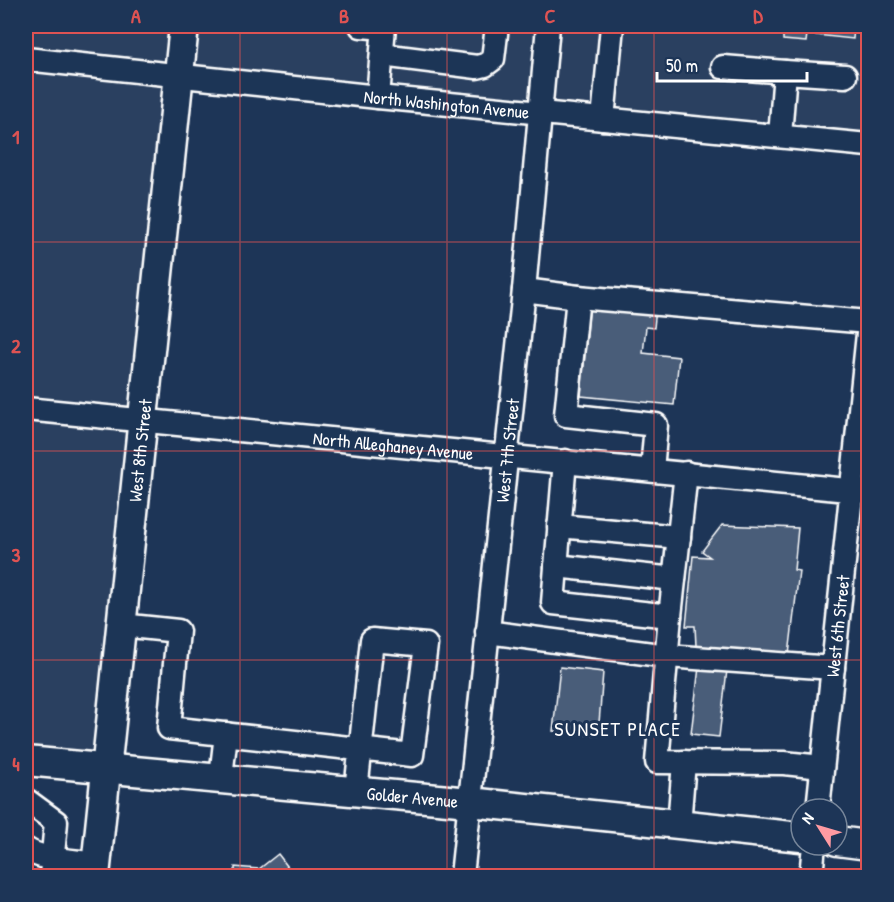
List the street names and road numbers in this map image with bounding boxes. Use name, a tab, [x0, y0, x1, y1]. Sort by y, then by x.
street label: North Washington Avenue	[363, 83, 530, 124]
street label: West 7th Street	[489, 396, 525, 504]
street label: West 8th Street	[122, 397, 157, 503]
street label: North Alleghaney Avenue	[312, 425, 474, 466]
street label: West 6th Street	[819, 573, 855, 678]
street label: Golder Avenue	[366, 780, 459, 813]

